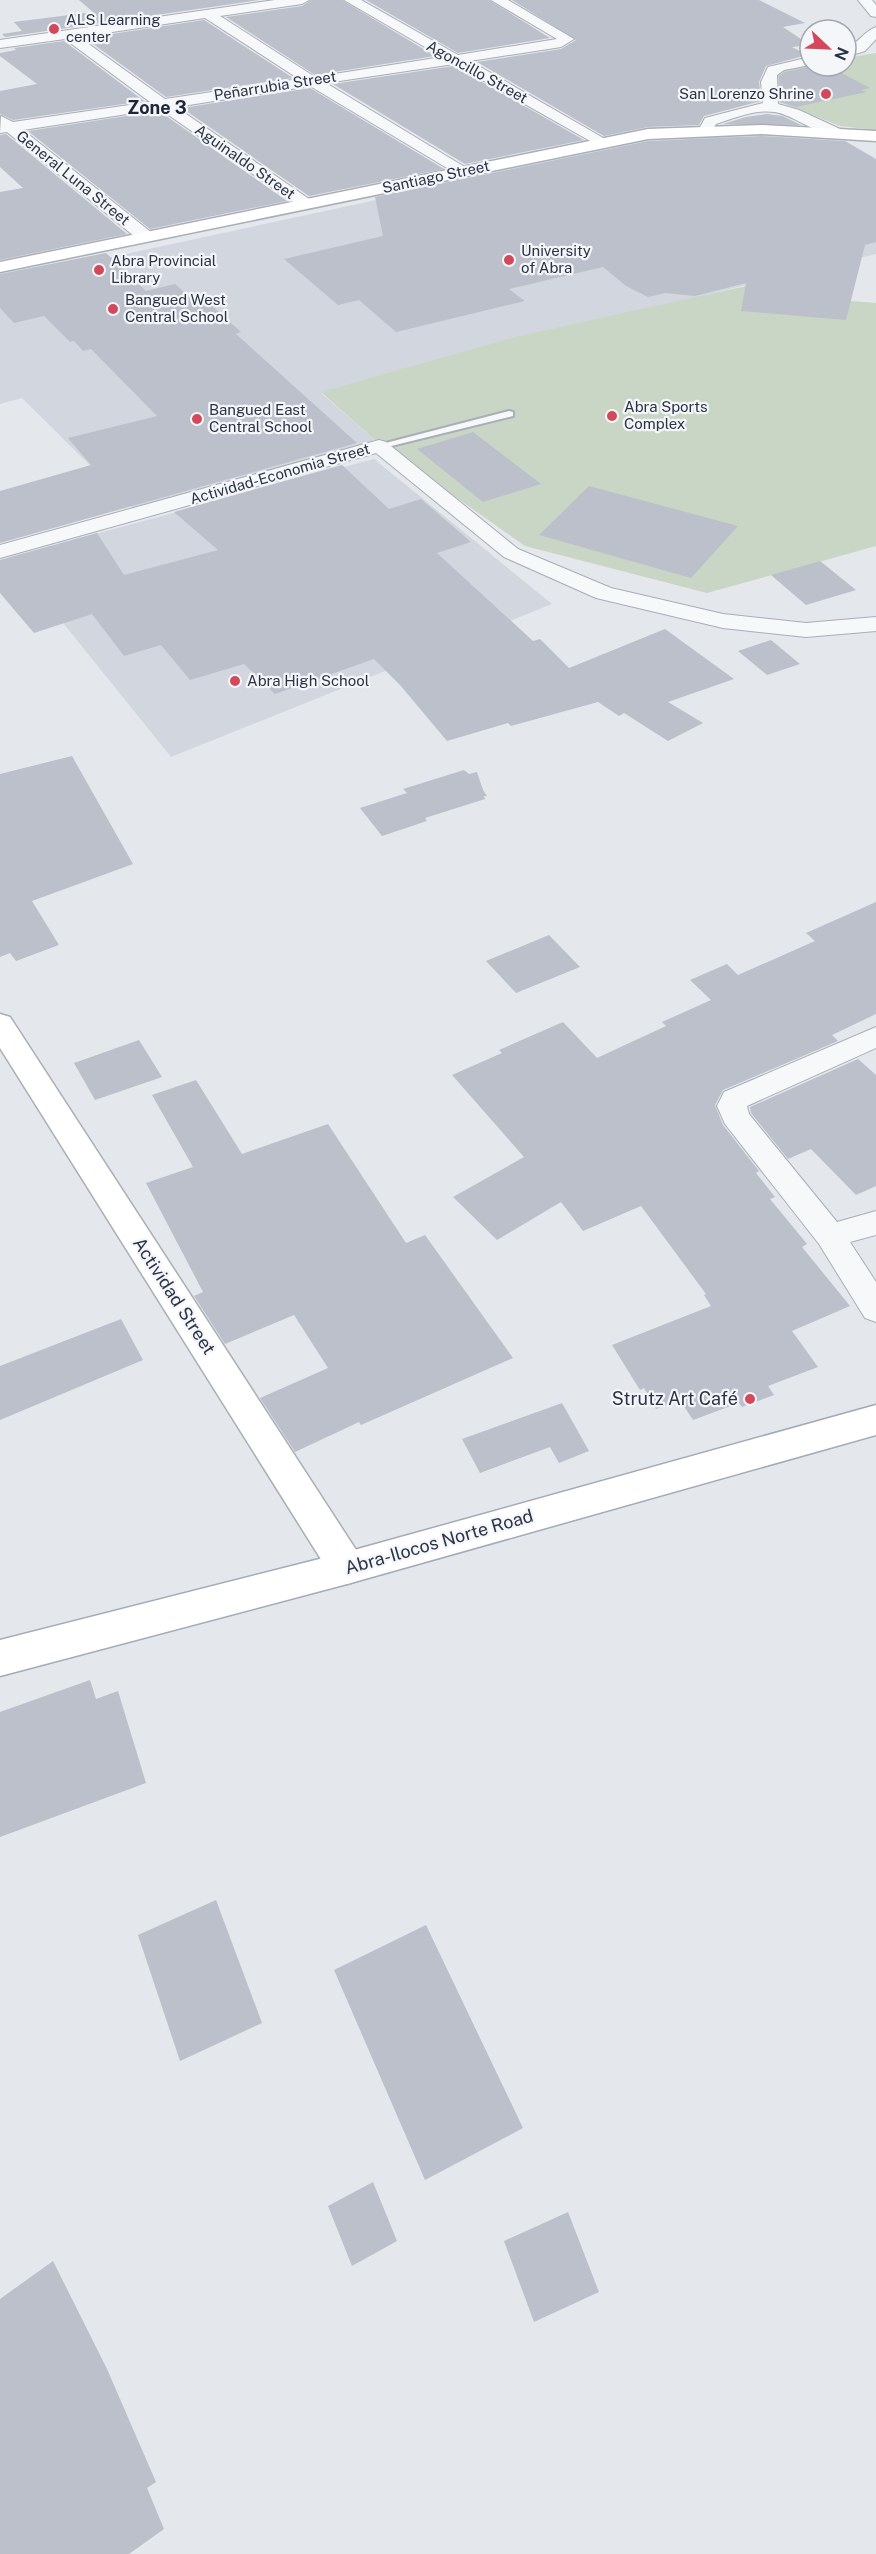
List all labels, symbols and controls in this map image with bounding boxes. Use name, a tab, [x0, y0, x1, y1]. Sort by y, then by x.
place label: ALS Learning center	[66, 11, 161, 45]
north arrow	[798, 18, 858, 78]
marker: ALS Learning center	[47, 22, 61, 36]
street label: Agoncillo Street	[424, 37, 531, 106]
text: N	[830, 44, 853, 63]
street label: Peñarrubia Street	[212, 67, 338, 104]
place label: San Lorenzo Shrine	[679, 85, 814, 102]
marker: San Lorenzo Shrine	[819, 87, 833, 101]
district label: Zone 3	[127, 97, 187, 118]
street label: Aguinaldo Street	[192, 121, 299, 202]
street label: General Luna Street	[13, 127, 133, 229]
street label: Santiago Street	[381, 157, 491, 196]
place label: University of Abra	[521, 242, 591, 276]
place label: Abra Provincial Library	[111, 252, 216, 286]
marker: University of Abra	[502, 253, 516, 267]
marker: Abra Provincial Library	[92, 263, 106, 277]
place label: Bangued West Central School	[125, 291, 228, 325]
marker: Bangued West Central School	[106, 302, 120, 316]
place label: Abra Sports Complex	[624, 398, 708, 432]
place label: Bangued East Central School	[209, 401, 312, 435]
marker: Abra Sports Complex	[605, 409, 619, 423]
marker: Bangued East Central School	[190, 412, 204, 426]
street label: Actividad-Economia Street	[188, 440, 372, 507]
place label: Abra High School	[247, 672, 369, 689]
marker: Abra High School	[228, 674, 242, 688]
street label: Actividad Street	[129, 1233, 220, 1358]
place label: Strutz Art Café	[612, 1388, 738, 1409]
marker: Strutz Art Café	[743, 1392, 757, 1406]
street label: Abra-Ilocos Norte Road	[342, 1505, 535, 1578]

